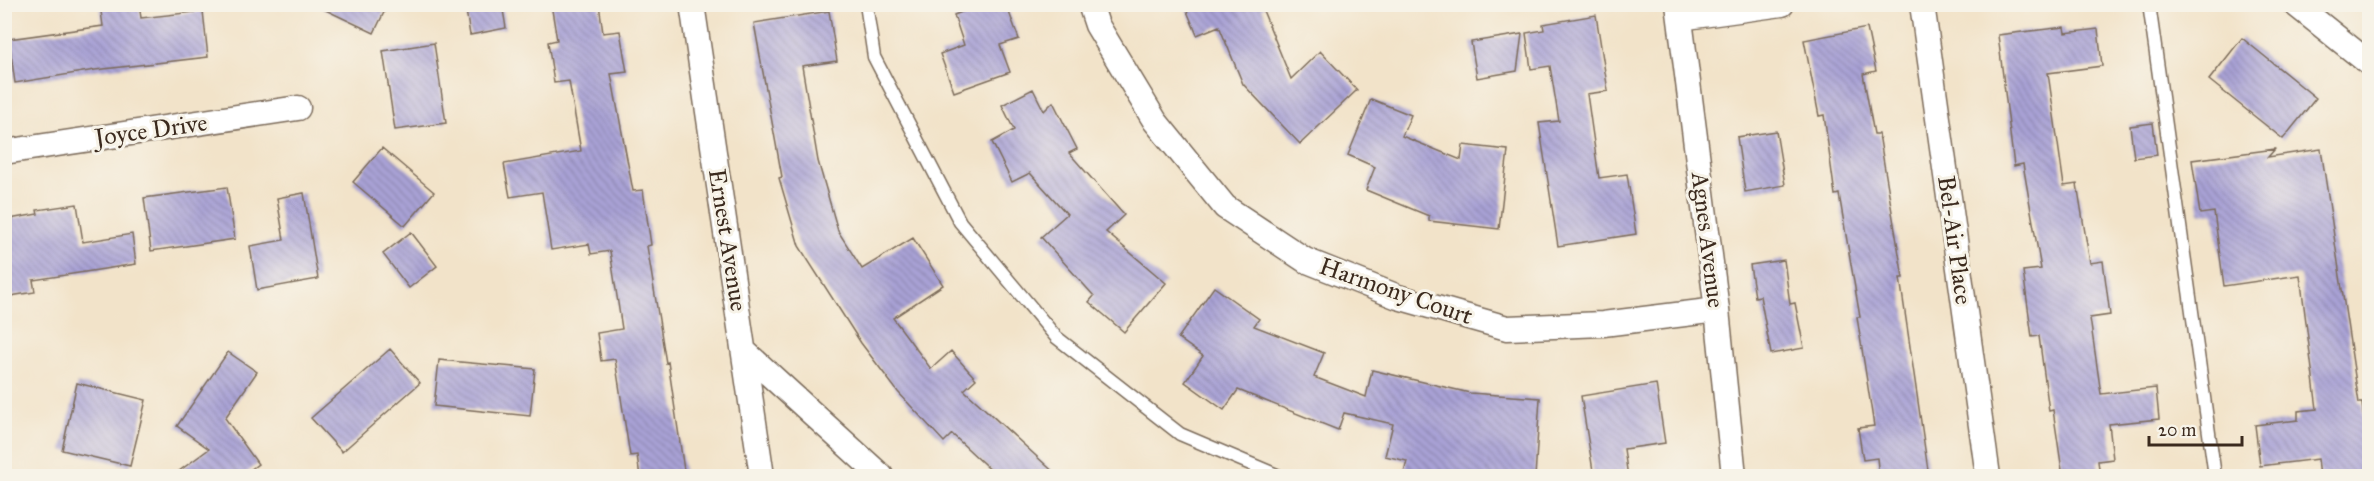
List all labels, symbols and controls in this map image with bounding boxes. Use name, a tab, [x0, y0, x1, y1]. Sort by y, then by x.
street label: Joyce Drive	[90, 107, 209, 153]
street label: Ernest Avenue	[702, 167, 754, 313]
street label: Agnes Avenue	[1685, 170, 1731, 309]
street label: Bel-Air Place	[1931, 174, 1979, 306]
street label: Harmony Court	[1315, 251, 1477, 331]
scale bar	[2149, 409, 2242, 447]
text: 20 m	[2158, 419, 2196, 441]

